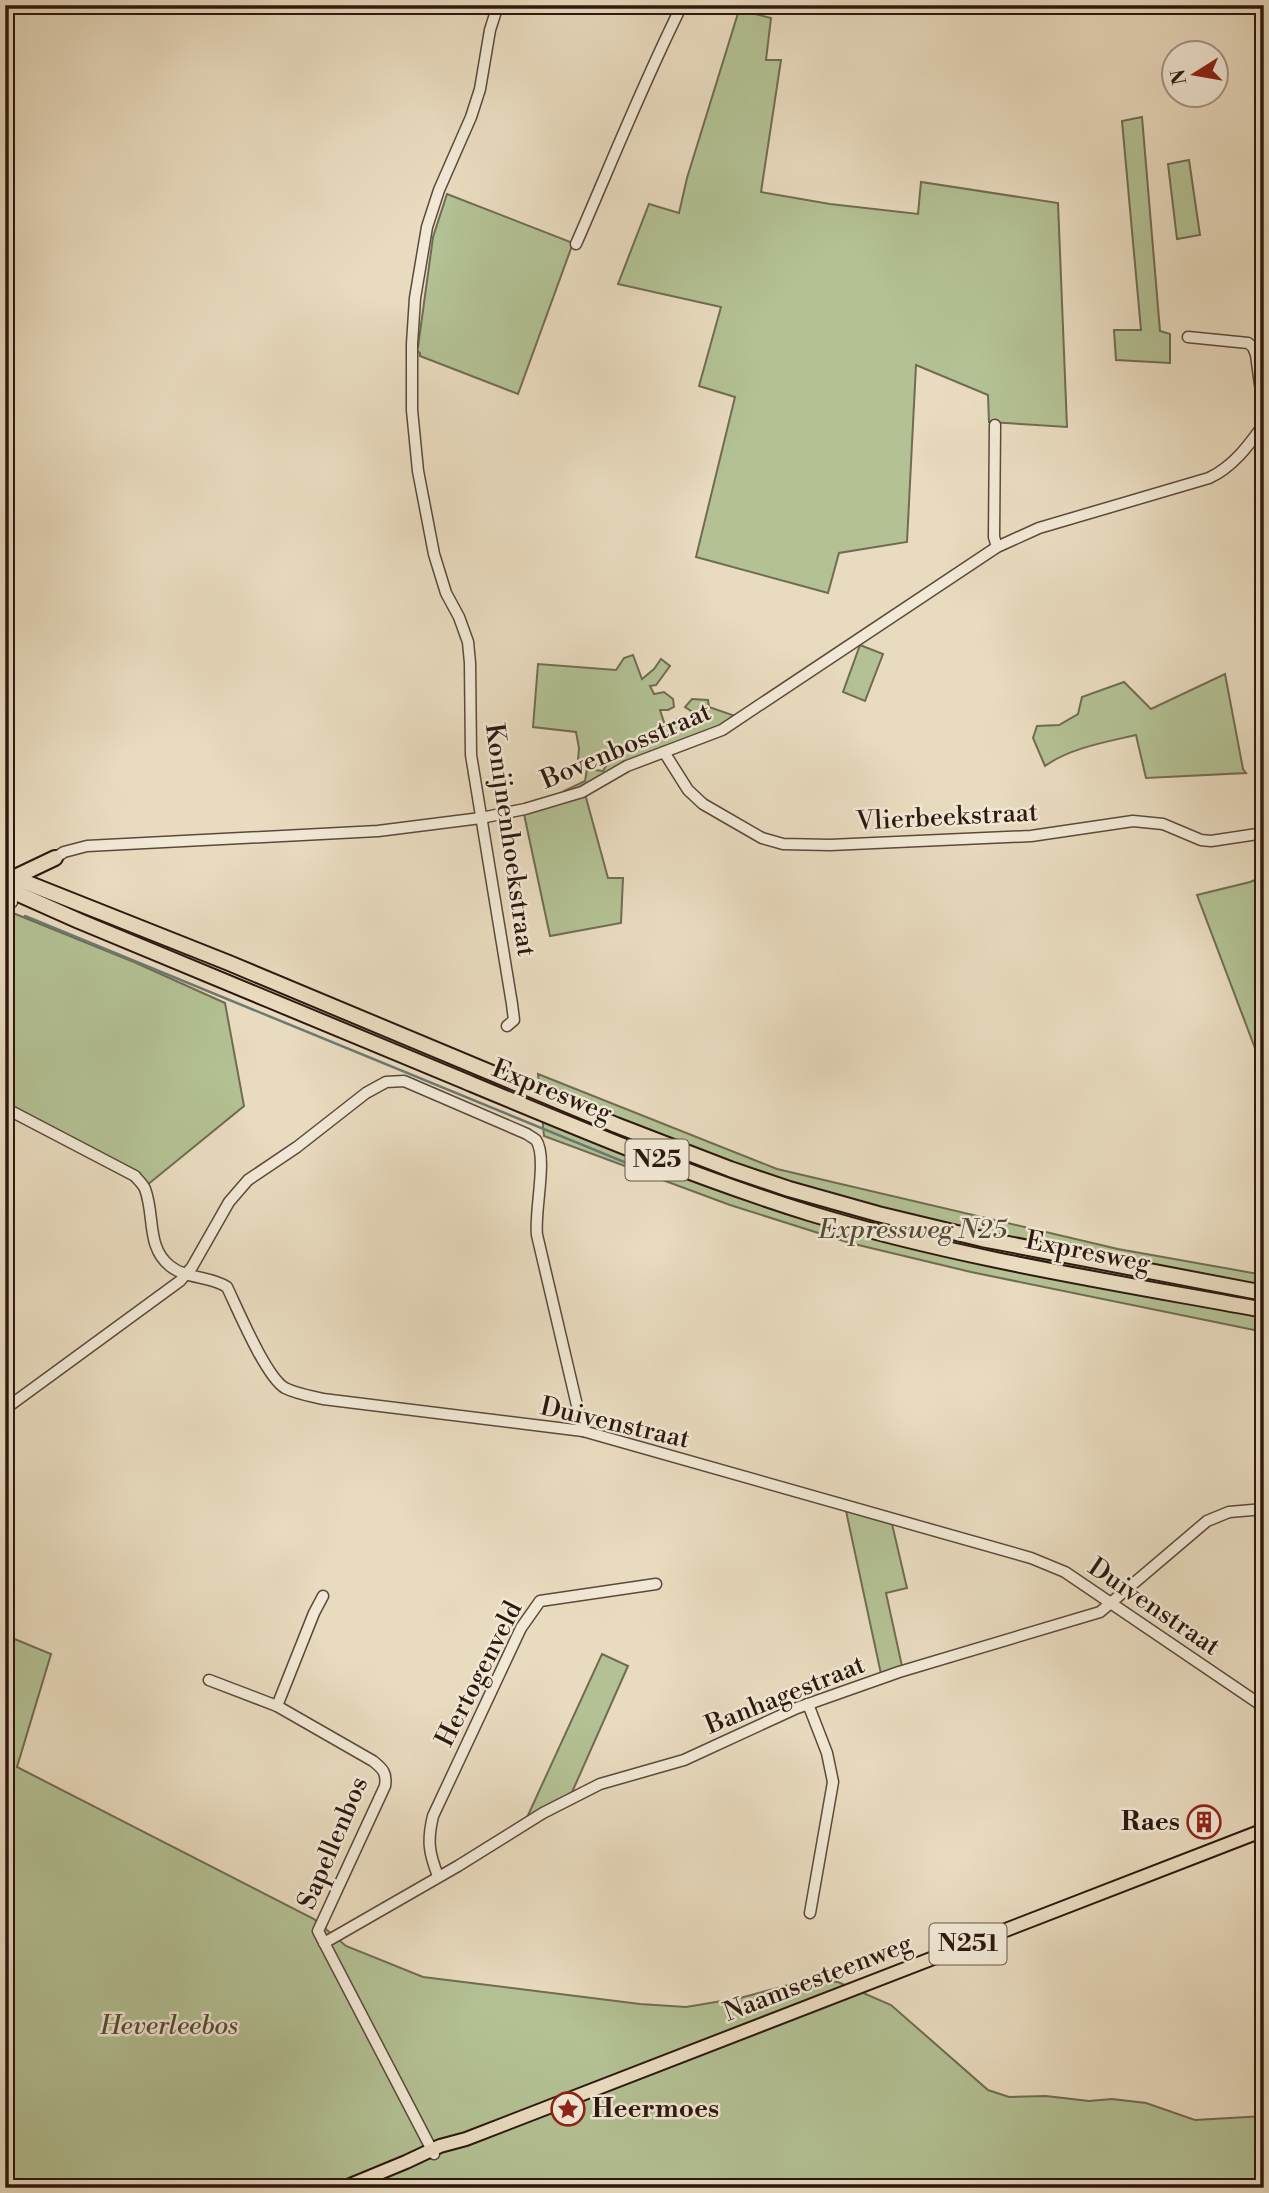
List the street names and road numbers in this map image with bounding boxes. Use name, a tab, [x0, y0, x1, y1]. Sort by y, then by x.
street label: Bovenbosstraat	[535, 696, 716, 797]
street label: Konijnenhoekstraat	[478, 721, 542, 959]
street label: Vlierbeekstraat	[854, 796, 1039, 838]
street label: Expresweg	[487, 1052, 617, 1130]
road number: N25	[626, 1140, 688, 1180]
street label: Expresweg	[1023, 1224, 1154, 1280]
street label: Duivenstraat	[537, 1390, 693, 1456]
street label: Duivenstraat	[1082, 1551, 1226, 1663]
street label: Hertogenveld	[429, 1596, 529, 1752]
street label: Banhagestraat	[700, 1648, 869, 1742]
street label: Sapellenbos	[291, 1772, 375, 1914]
road number: N251	[930, 1924, 1006, 1965]
street label: Naamsesteenweg	[719, 1927, 917, 2029]

